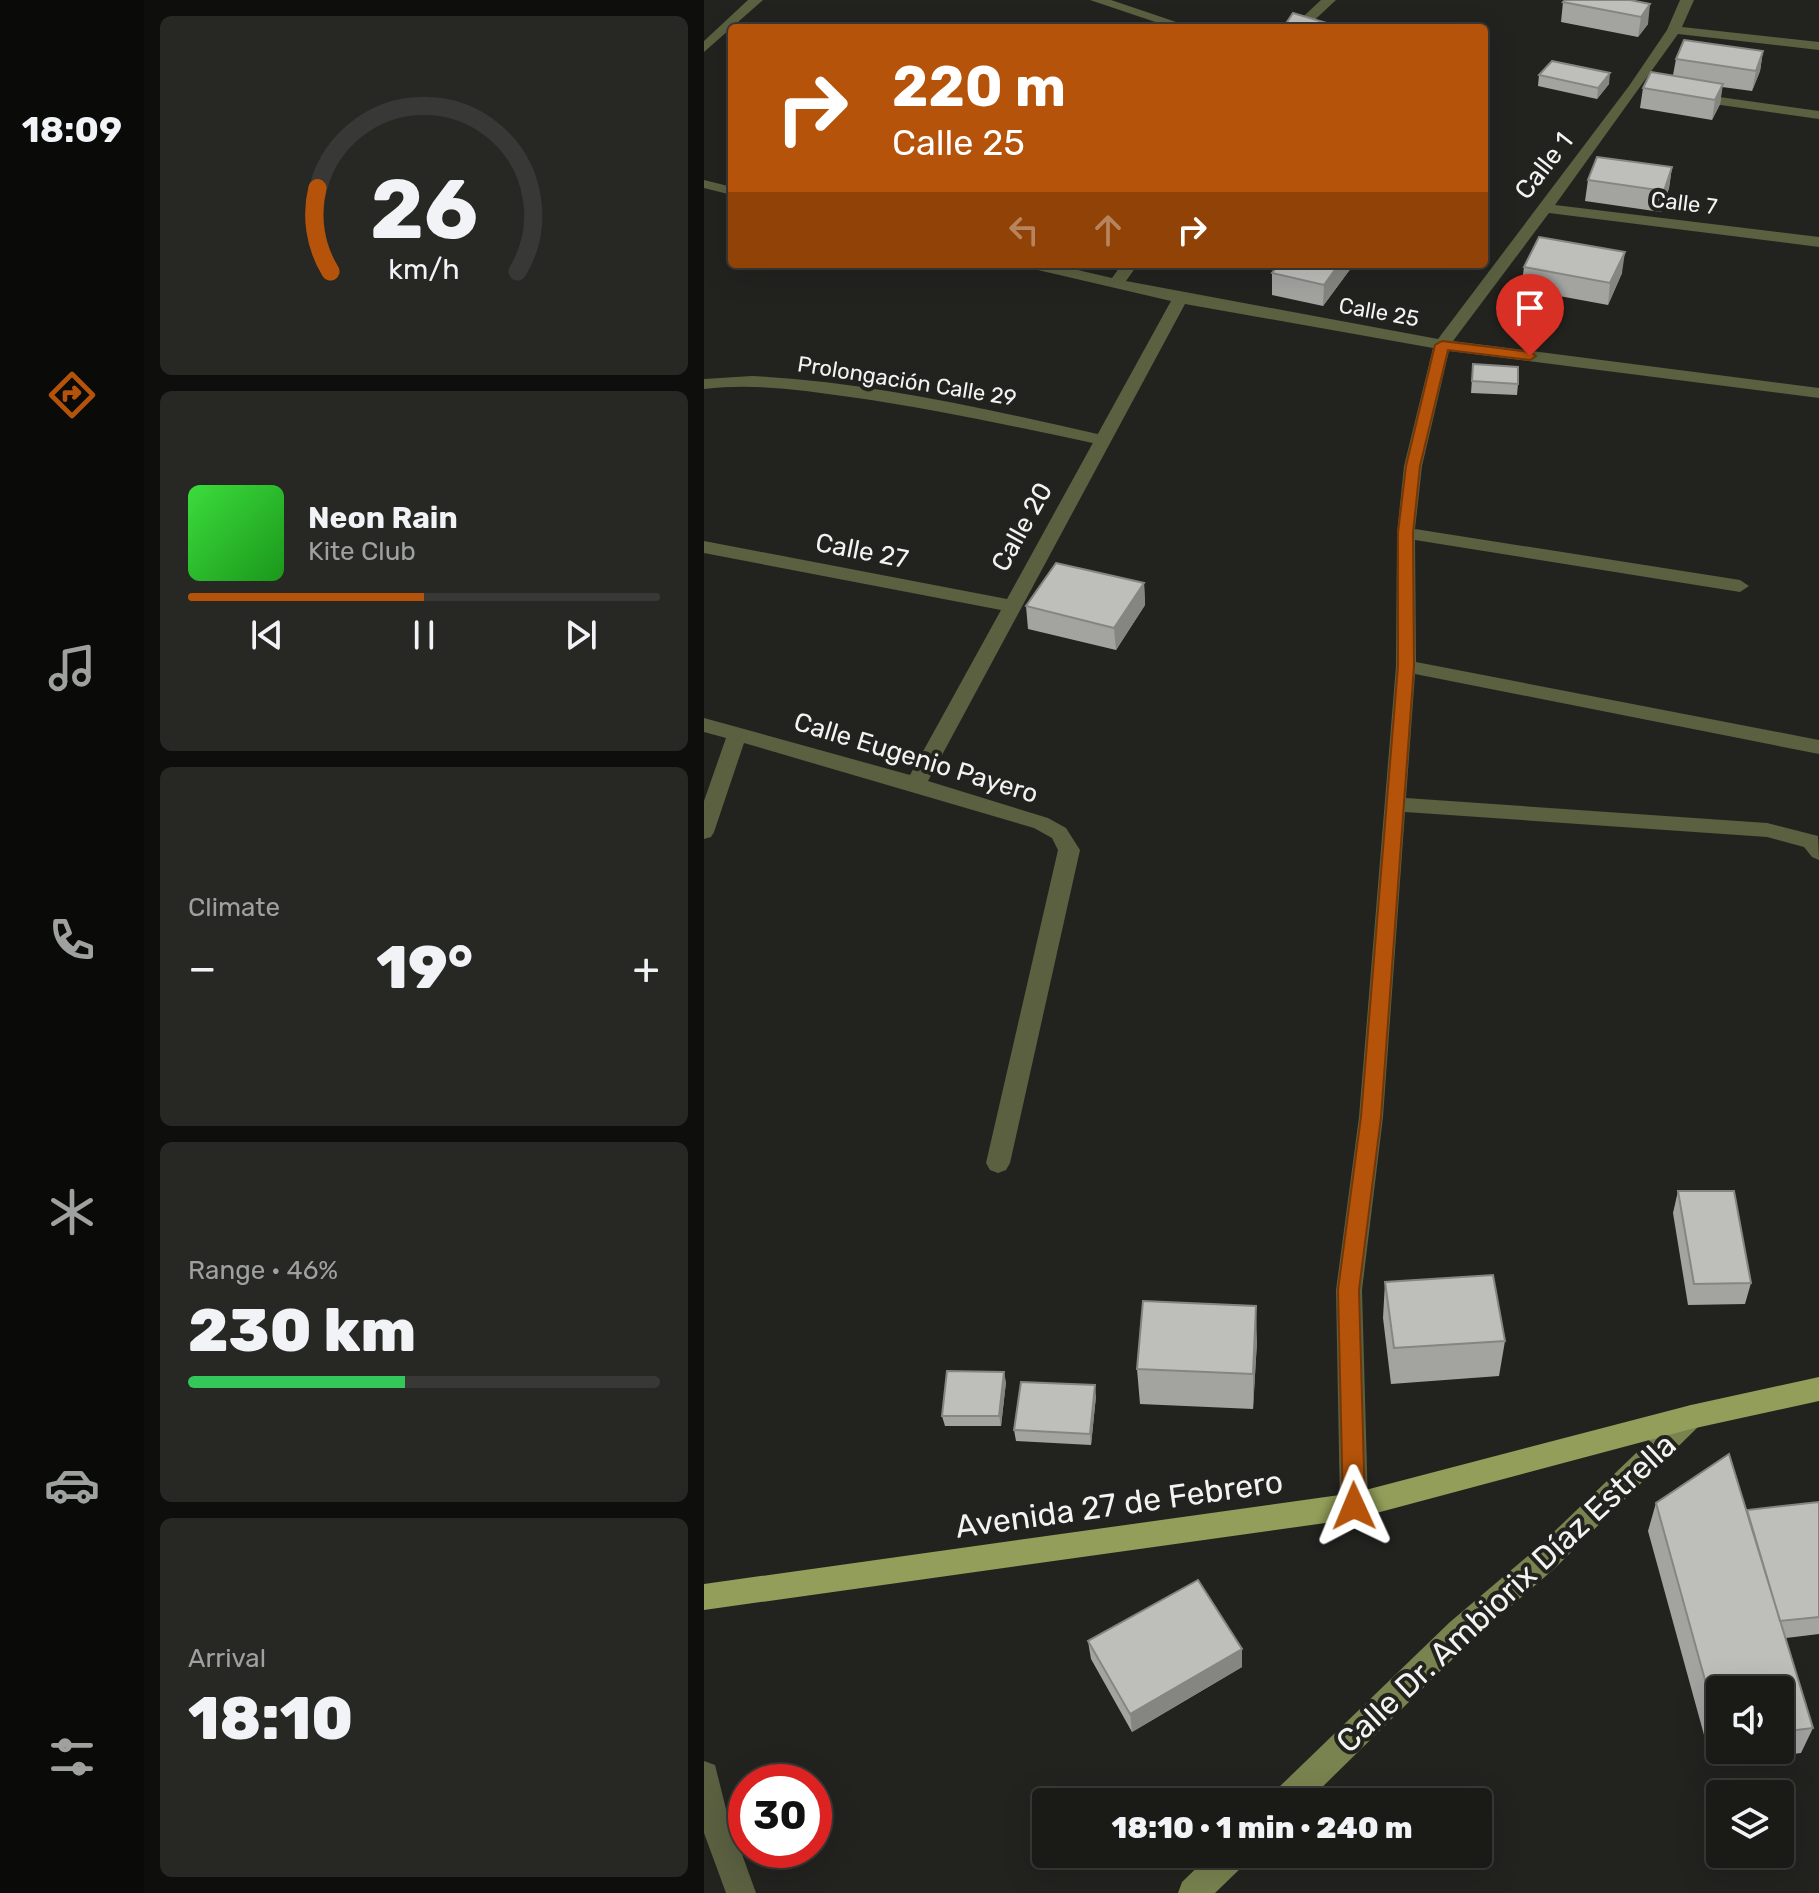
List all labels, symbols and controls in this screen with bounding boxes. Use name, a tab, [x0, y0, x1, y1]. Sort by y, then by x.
text: 220 m	[892, 54, 1066, 120]
icon: right	[760, 56, 864, 160]
text: 18:09	[22, 108, 122, 151]
text: Calle 25	[892, 121, 1025, 164]
street label: Calle 1	[1508, 126, 1580, 206]
text: 26	[370, 159, 478, 258]
street label: Calle 7	[1649, 186, 1719, 220]
icon: left	[1002, 208, 1046, 252]
icon: ahead	[1086, 208, 1130, 252]
icon: right	[1170, 208, 1214, 252]
text: km/h	[388, 252, 460, 286]
pin	[1496, 274, 1564, 356]
icon: arrive	[1508, 286, 1552, 330]
street label: Calle 25	[1337, 292, 1421, 332]
street label: Prolongación Calle 29	[796, 350, 1018, 412]
icon: directions	[44, 367, 100, 423]
street label: Calle 20	[985, 477, 1059, 577]
text: Neon Rain	[308, 500, 458, 536]
street label: Calle 27	[813, 527, 911, 575]
text: Kite Club	[308, 536, 416, 567]
icon: previous	[245, 613, 289, 657]
icon: pause	[402, 613, 446, 657]
icon: next	[559, 613, 603, 657]
icon: music	[44, 640, 100, 696]
street label: Calle Eugenio Payero	[790, 706, 1042, 810]
text: Climate	[188, 892, 280, 923]
icon: phone	[44, 912, 100, 968]
text: 19°	[376, 932, 473, 1003]
text: −	[188, 942, 217, 994]
text: +	[633, 942, 660, 994]
icon: climate	[44, 1184, 100, 1240]
text: Range · 46%	[188, 1255, 338, 1286]
text: 230 km	[188, 1295, 416, 1366]
street label: Calle Dr. Ambiorix Díaz Estrella	[1328, 1425, 1684, 1761]
icon: car	[44, 1457, 100, 1513]
street label: Avenida 27 de Febrero	[953, 1462, 1285, 1546]
position arrow	[1312, 1464, 1396, 1548]
text: Arrival	[188, 1643, 266, 1674]
map controls	[1706, 1676, 1794, 1868]
button: sound	[1706, 1676, 1794, 1764]
text: 18:10	[188, 1683, 353, 1754]
icon: filters	[44, 1729, 100, 1785]
speed limit sign: 30	[728, 1764, 832, 1868]
button: layers	[1706, 1780, 1794, 1868]
text: 18:10 · 1 min · 240 m	[1111, 1810, 1413, 1846]

